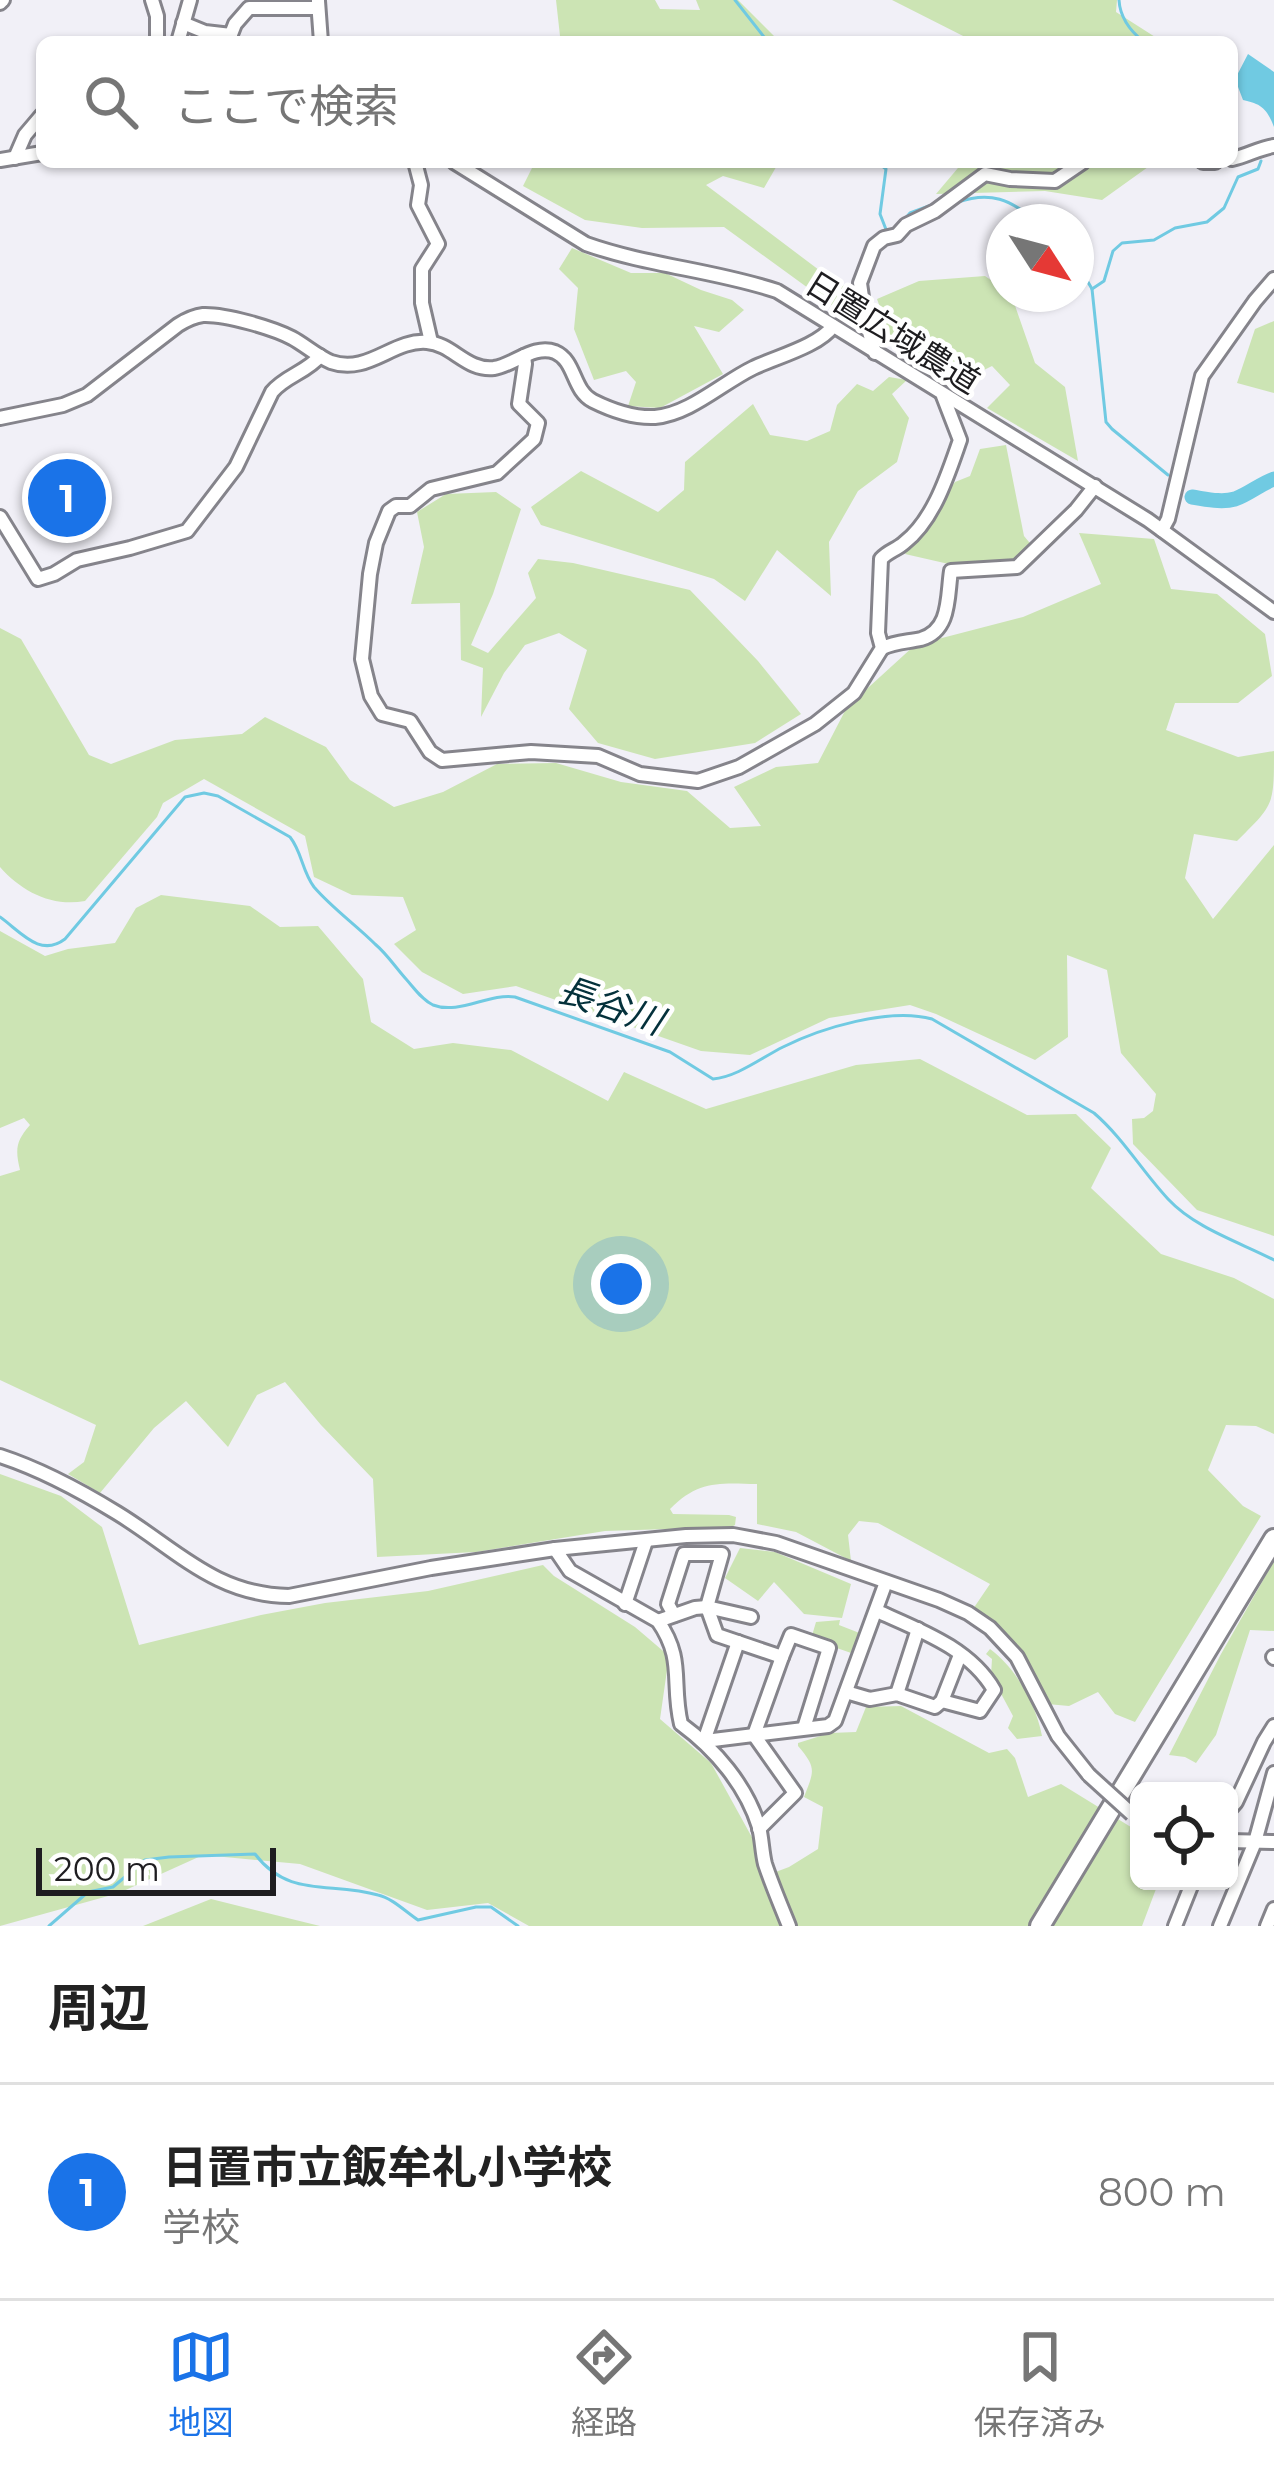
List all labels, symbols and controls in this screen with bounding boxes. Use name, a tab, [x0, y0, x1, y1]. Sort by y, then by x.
search box	[36, 36, 1238, 168]
icon: search	[78, 69, 144, 135]
text: ここで検索	[174, 78, 399, 133]
north arrow	[986, 204, 1094, 312]
street label: 日置広域農道	[798, 263, 988, 401]
pin: 1	[28, 453, 106, 543]
water label: 長谷川	[553, 967, 673, 1045]
your location	[591, 1254, 651, 1314]
map controls	[1130, 1782, 1238, 1890]
button: locate	[1130, 1782, 1238, 1890]
scale bar	[36, 1842, 276, 1895]
text: 200 m	[54, 1849, 160, 1889]
text: 周辺	[48, 1977, 150, 2039]
text: 日置市立飯牟礼小学校	[162, 2139, 612, 2194]
text: 1	[79, 2168, 95, 2216]
text: 800 m	[1098, 2168, 1226, 2216]
text: 学校	[162, 2203, 240, 2251]
tab: 地図	[168, 2324, 234, 2444]
tab: 経路	[571, 2324, 637, 2444]
tab: 保存済み	[974, 2324, 1106, 2444]

